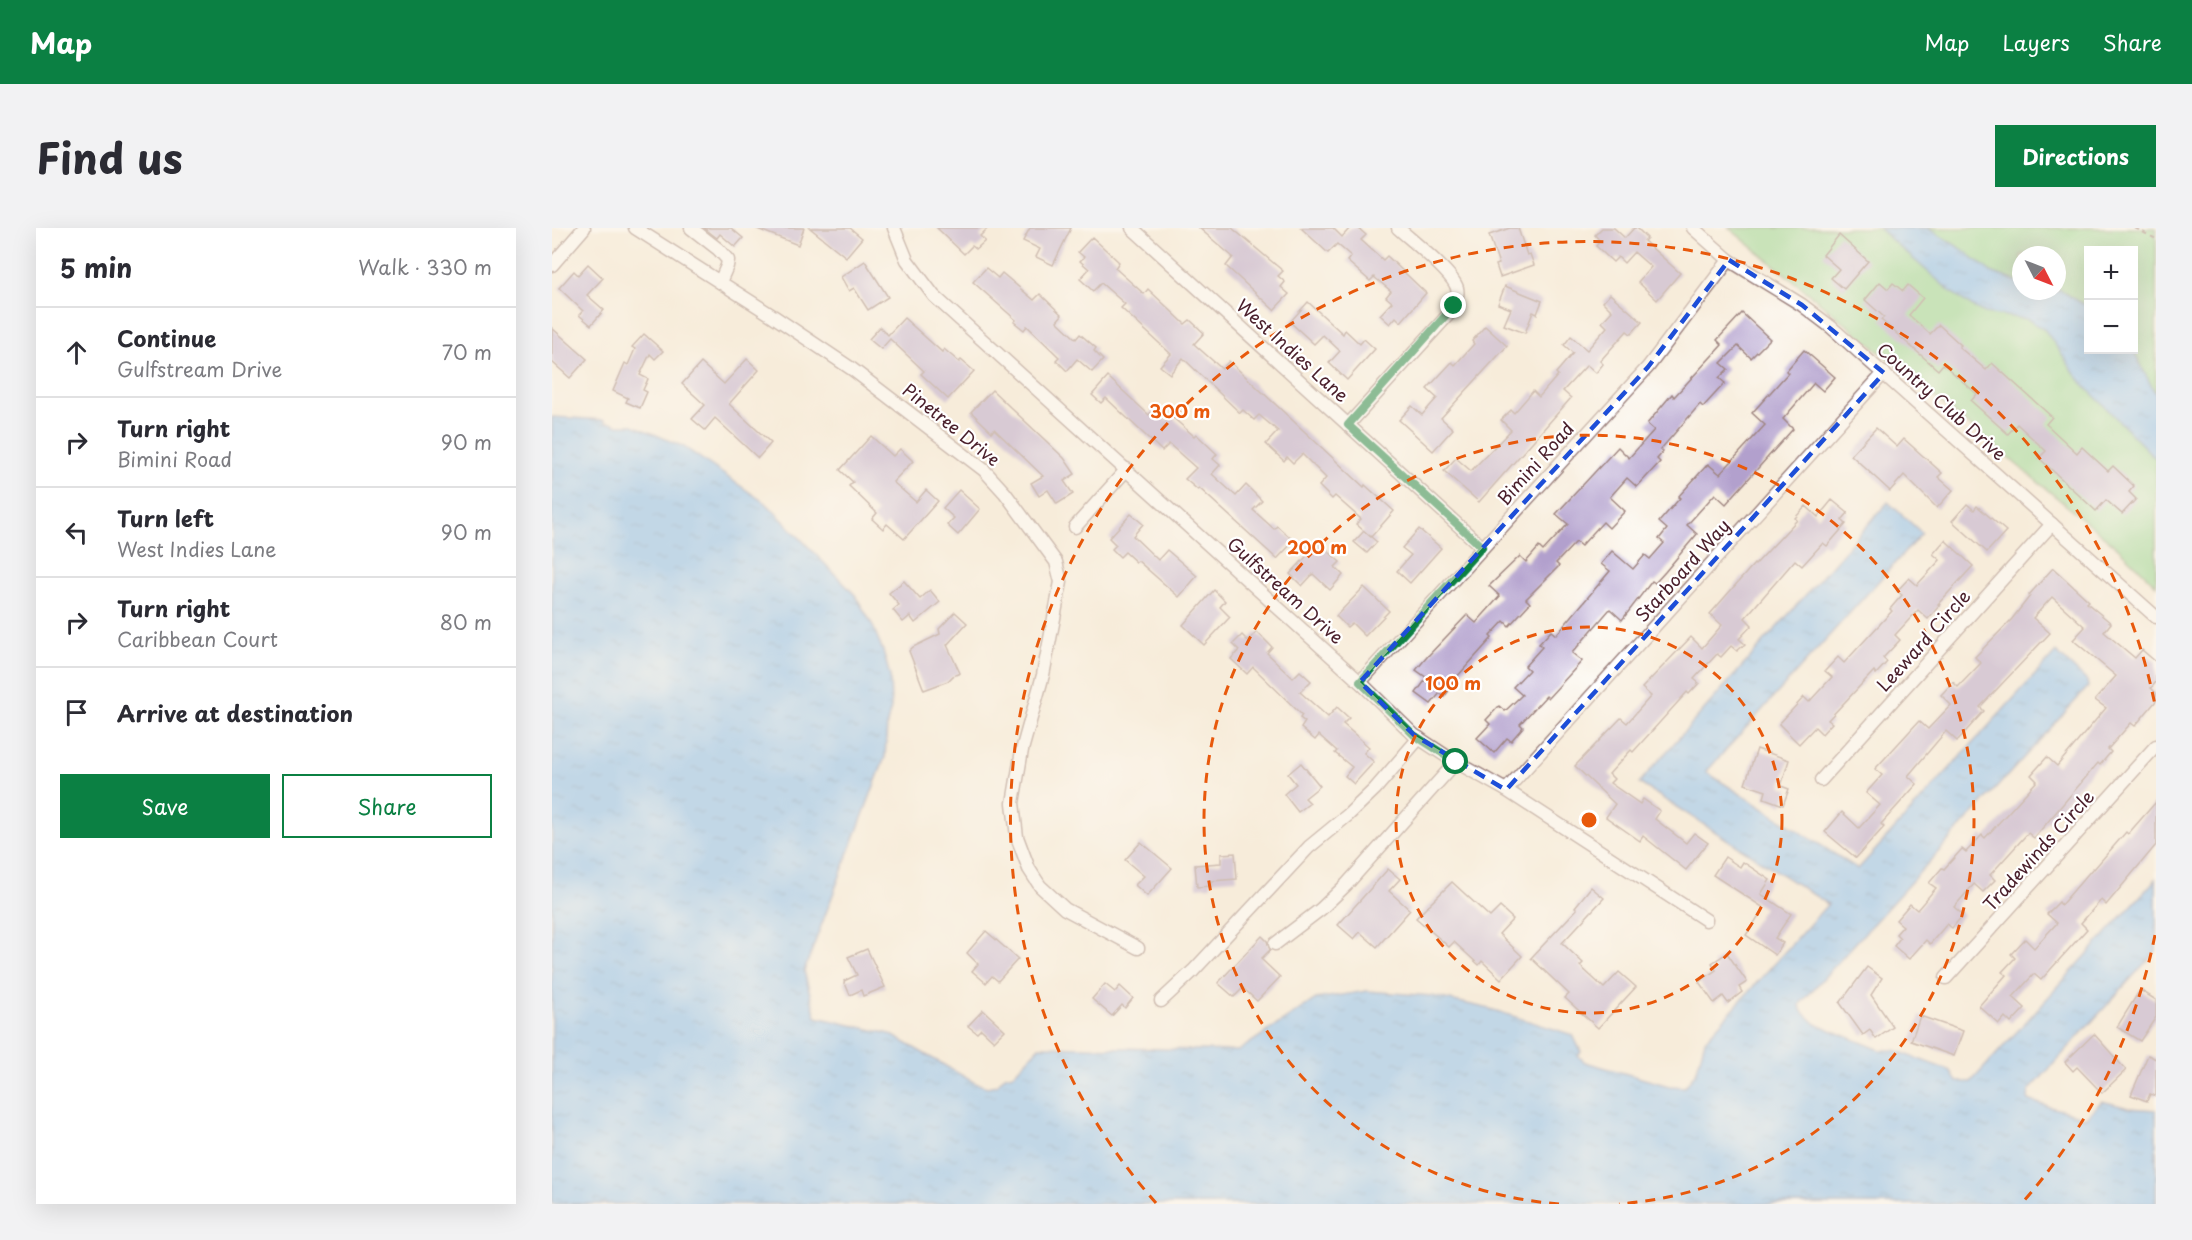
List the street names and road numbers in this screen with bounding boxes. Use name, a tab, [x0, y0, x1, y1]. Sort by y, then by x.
street label: West Indies Lane	[1231, 292, 1355, 408]
street label: Country Club Drive	[1871, 336, 2013, 466]
street label: Pinetree Drive	[897, 376, 1007, 472]
street label: Bimini Road	[1490, 415, 1580, 511]
street label: Starboard Way	[1628, 512, 1736, 628]
street label: Gulfstream Drive	[1222, 530, 1350, 650]
street label: Leeward Circle	[1870, 583, 1976, 697]
street label: Tradewinds Circle	[1976, 783, 2100, 917]

